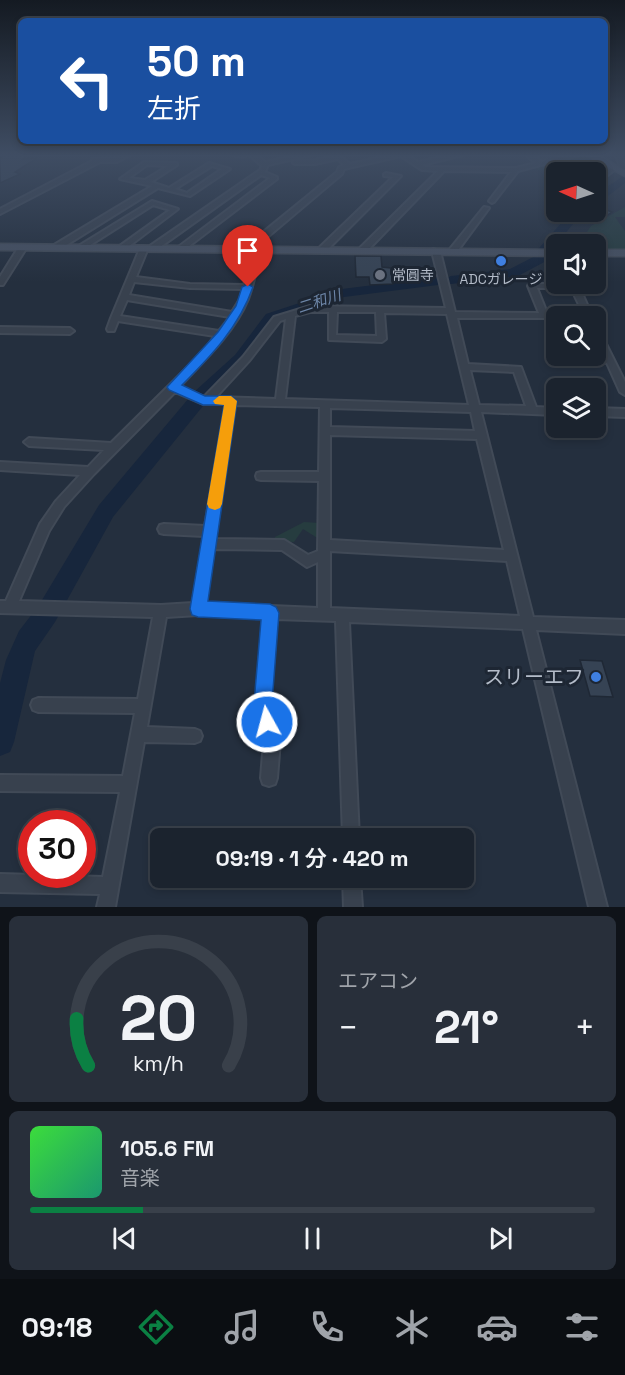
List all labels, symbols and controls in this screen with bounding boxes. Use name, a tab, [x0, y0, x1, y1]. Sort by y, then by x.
text: 50 m	[147, 35, 246, 88]
icon: left	[48, 42, 126, 120]
text: 左折	[147, 91, 201, 126]
north arrow	[546, 162, 606, 222]
map controls	[546, 162, 606, 438]
pin	[222, 225, 273, 287]
icon: arrive	[231, 234, 264, 267]
button: sound	[546, 234, 606, 294]
marker: ADCガレージ	[494, 254, 508, 268]
place label: 常圓寺	[392, 266, 434, 284]
marker: 常圓寺	[373, 268, 387, 282]
place label: ADCガレージ	[460, 270, 542, 288]
water label: 二和川	[295, 284, 345, 317]
button: search	[546, 306, 606, 366]
button: layers	[546, 378, 606, 438]
place label: スリーエフ	[484, 664, 584, 690]
marker: スリーエフ	[589, 670, 603, 684]
position arrow	[235, 690, 299, 754]
speed limit sign: 30	[18, 810, 96, 888]
text: 09:19 · 1 分 · 420 m	[215, 844, 409, 872]
text: エアコン	[338, 968, 418, 994]
text: 20	[120, 979, 197, 1058]
text: 21°	[434, 999, 499, 1056]
text: −	[338, 1007, 358, 1049]
text: +	[575, 1007, 595, 1049]
text: km/h	[133, 1050, 184, 1077]
text: 105.6 FM	[120, 1134, 214, 1162]
text: 音楽	[120, 1165, 160, 1191]
icon: previous	[108, 1222, 141, 1255]
icon: pause	[296, 1222, 329, 1255]
icon: next	[484, 1222, 517, 1255]
icon: directions	[135, 1306, 177, 1348]
icon: music	[221, 1306, 263, 1348]
icon: phone	[306, 1306, 348, 1348]
icon: climate	[391, 1306, 433, 1348]
icon: car	[476, 1306, 518, 1348]
icon: filters	[561, 1306, 603, 1348]
text: 09:18	[22, 1310, 92, 1345]

